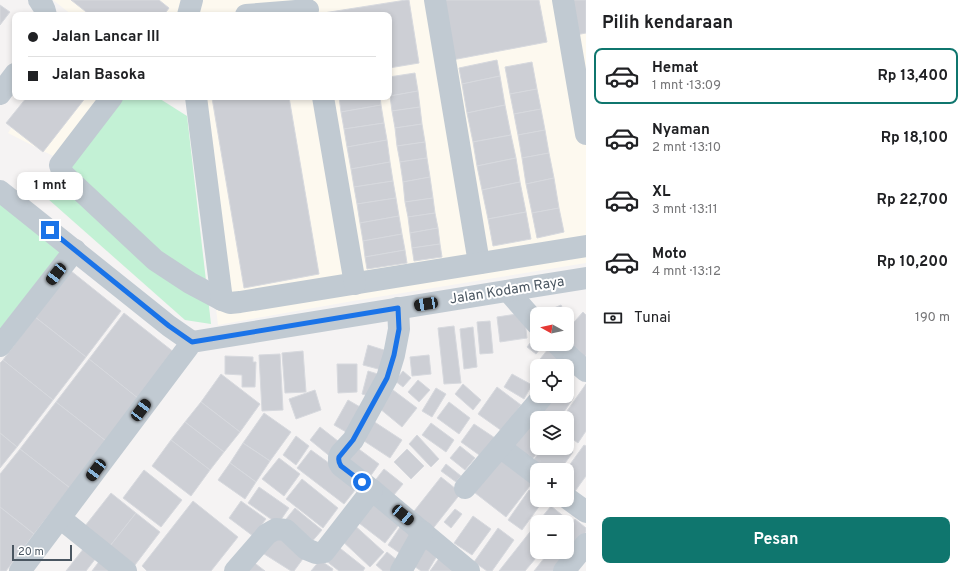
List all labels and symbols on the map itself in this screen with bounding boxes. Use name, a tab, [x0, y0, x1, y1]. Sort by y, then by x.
callout: 1 mnt	[17, 172, 83, 200]
route end	[41, 221, 59, 239]
car	[44, 261, 68, 287]
street label: Jalan Kodam Raya	[448, 274, 566, 308]
car	[413, 296, 439, 312]
north arrow	[530, 307, 574, 351]
car	[129, 397, 153, 423]
car	[84, 457, 108, 483]
route start	[353, 473, 371, 491]
car	[390, 503, 416, 527]
scale bar	[12, 543, 72, 562]

